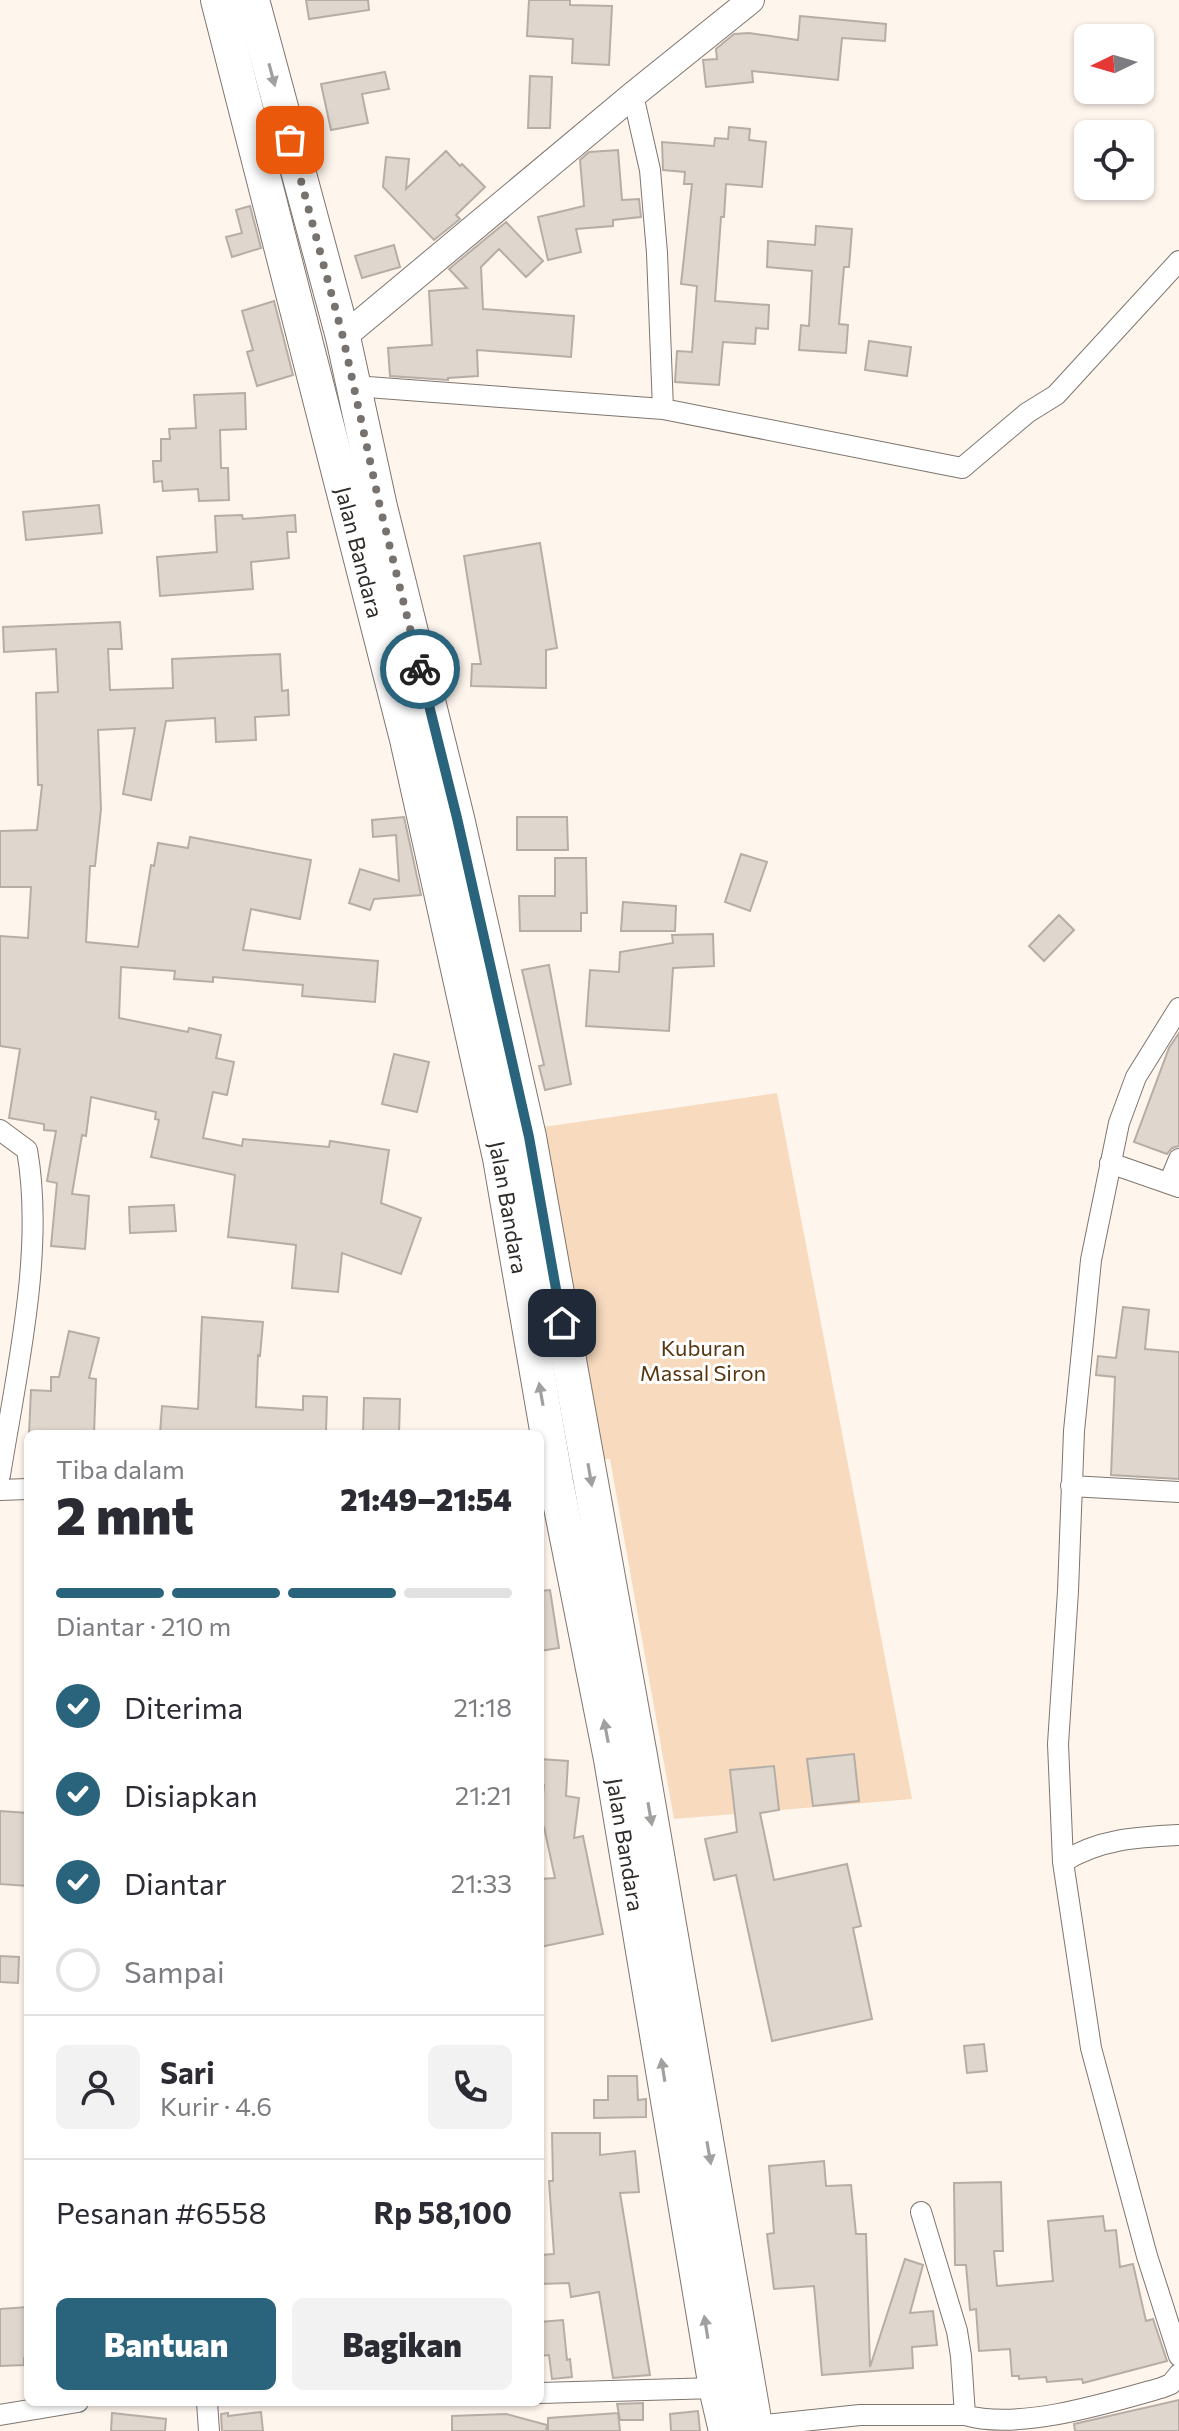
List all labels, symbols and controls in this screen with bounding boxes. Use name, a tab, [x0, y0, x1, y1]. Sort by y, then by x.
north arrow	[1074, 24, 1154, 104]
map controls	[1074, 24, 1154, 200]
one-way arrow	[267, 63, 279, 88]
pin	[256, 106, 324, 174]
icon: bag	[268, 118, 312, 162]
button: locate	[1074, 120, 1154, 200]
street label: Jalan Bandara	[330, 484, 389, 621]
courier	[380, 629, 460, 709]
icon: bike	[398, 647, 442, 691]
street label: Jalan Bandara	[484, 1138, 534, 1276]
pin	[528, 1289, 596, 1357]
icon: home	[540, 1301, 584, 1345]
park label: Kuburan Massal Siron	[640, 1334, 766, 1386]
one-way arrow	[534, 1381, 546, 1406]
text: Tiba dalam	[56, 1453, 185, 1484]
one-way arrow	[584, 1463, 596, 1488]
text: 21:49–21:54	[340, 1480, 512, 1517]
text: 2 mnt	[56, 1482, 194, 1546]
text: Diantar · 210 m	[56, 1610, 231, 1641]
icon: check	[56, 1684, 100, 1728]
text: Diterima	[124, 1688, 243, 1725]
text: 21:18	[453, 1691, 512, 1722]
one-way arrow	[599, 1719, 612, 1744]
icon: check	[56, 1772, 100, 1816]
text: Disiapkan	[124, 1776, 258, 1813]
street label: Jalan Bandara	[601, 1776, 650, 1913]
text: 21:21	[455, 1779, 512, 1810]
one-way arrow	[645, 1802, 657, 1827]
icon: check	[56, 1860, 100, 1904]
text: Diantar	[124, 1864, 227, 1901]
text: 21:33	[451, 1867, 512, 1898]
text: Sampai	[124, 1952, 225, 1989]
button: person	[56, 2045, 140, 2129]
button: phone	[428, 2045, 512, 2129]
text: Sari	[160, 2053, 215, 2090]
one-way arrow	[657, 2058, 669, 2083]
text: Kurir · 4.6	[160, 2090, 272, 2121]
one-way arrow	[703, 2141, 715, 2166]
text: Pesanan #6558	[56, 2193, 267, 2230]
text: Rp 58,100	[373, 2193, 512, 2230]
button: Bantuan	[56, 2298, 276, 2390]
button: Bagikan	[292, 2298, 512, 2390]
one-way arrow	[700, 2314, 712, 2339]

